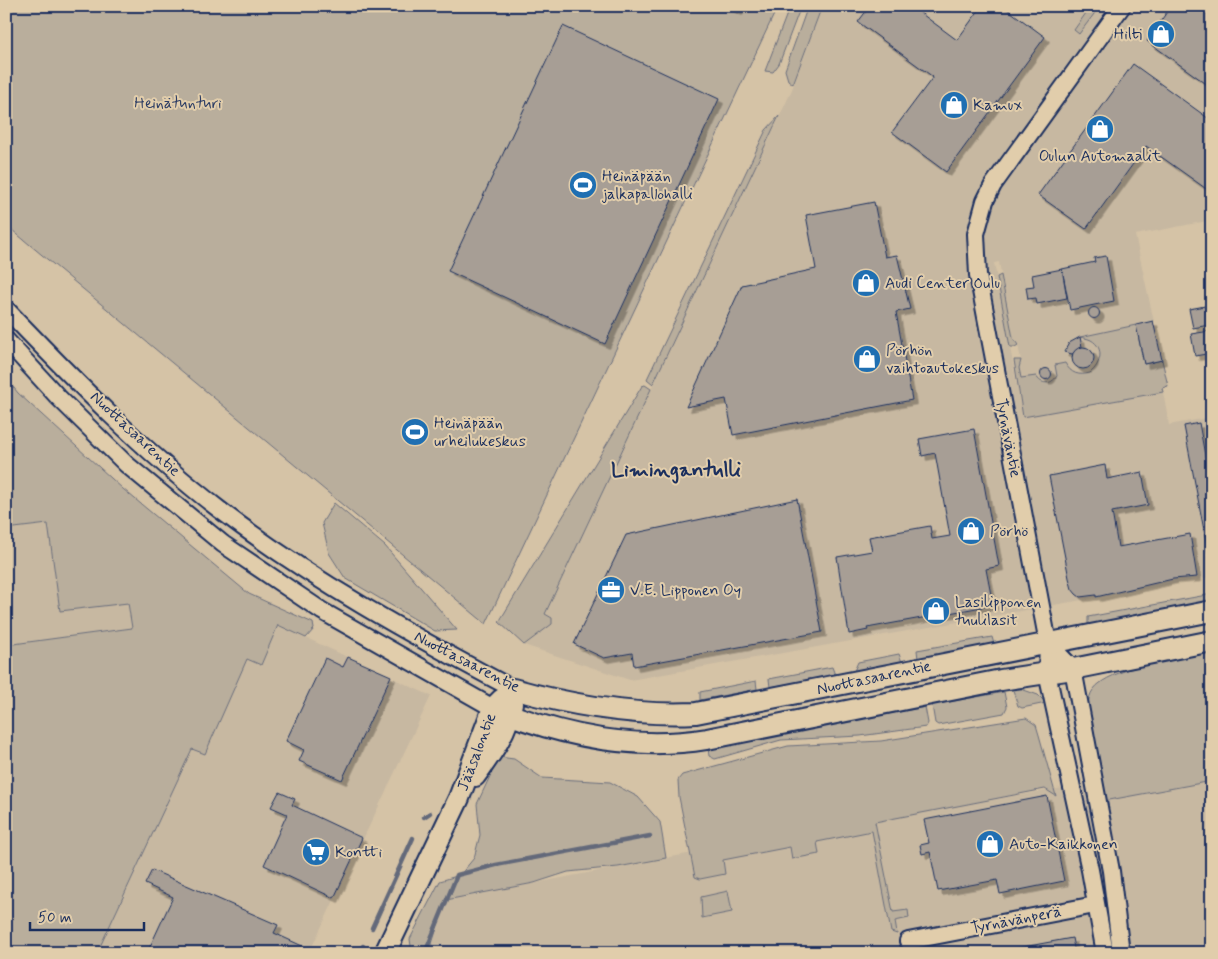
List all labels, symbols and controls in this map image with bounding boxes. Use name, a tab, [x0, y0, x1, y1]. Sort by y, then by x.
shop icon: Hilti	[1146, 19, 1176, 49]
place label: Hilti	[1114, 24, 1142, 45]
shop icon: Kamux	[939, 90, 969, 120]
park label: Heinätunturi	[134, 93, 222, 114]
place label: Kamux	[973, 95, 1022, 116]
shop icon: Oulun Automaalit	[1085, 114, 1115, 144]
place label: Oulun Automaalit	[1039, 146, 1162, 167]
place label: Heinäpään jalkapallohalli	[601, 166, 693, 205]
sports icon: Heinäpään jalkapallohalli	[568, 170, 598, 200]
shop icon: Audi Center Oulu	[851, 268, 881, 298]
place label: Audi Center Oulu	[885, 273, 1000, 294]
place label: Pörhön vaihtoautokeskus	[886, 340, 999, 379]
shop icon: Pörhön vaihtoautokeskus	[852, 344, 882, 374]
street label: Nuottasaarentie	[85, 387, 185, 481]
street label: Tyrnäväntie	[990, 397, 1026, 479]
place label: Heinäpään urheilukeskus	[434, 413, 526, 452]
sports icon: Heinäpään urheilukeskus	[400, 417, 430, 447]
district label: Limingantulli	[611, 456, 741, 484]
shop icon: Pörhö	[956, 516, 986, 546]
place label: Pörhö	[990, 521, 1029, 542]
office icon: V.E. Lipponen Oy	[596, 575, 626, 605]
place label: V.E. Lipponen Oy	[630, 580, 741, 601]
place label: Lasilipponen tuulilasit	[954, 592, 1041, 631]
shop icon: Lasilipponen tuulilasit	[921, 596, 951, 626]
street label: Nuottasaarentie	[410, 626, 524, 698]
street label: Nuottasaarentie	[815, 656, 933, 700]
street label: Jääsalontie	[452, 710, 502, 794]
shop icon: Auto-Kaikkonen	[975, 829, 1005, 859]
place label: Auto-Kaikkonen	[1009, 834, 1118, 855]
supermarket icon: Kontti	[301, 837, 331, 867]
place label: Kontti	[335, 842, 382, 863]
scale bar	[30, 899, 144, 931]
street label: Tyrnävänperä	[969, 901, 1063, 939]
text: 50 m	[38, 908, 72, 928]

